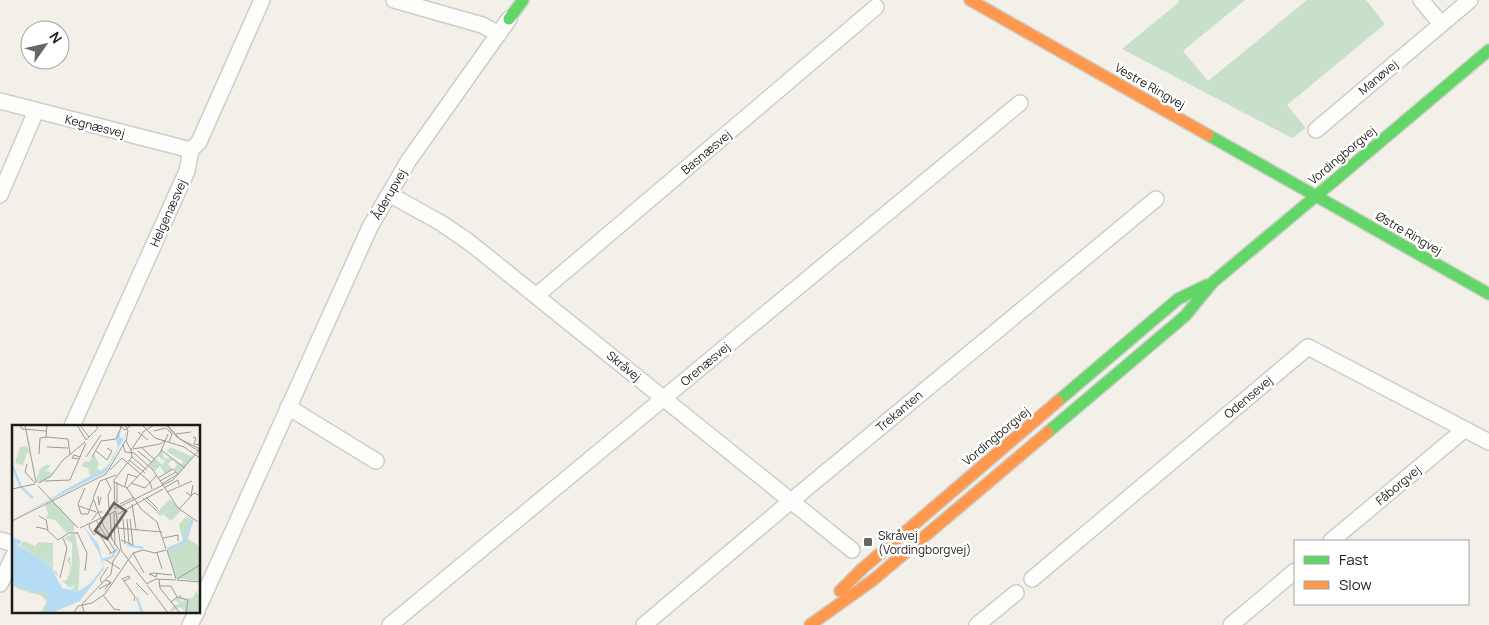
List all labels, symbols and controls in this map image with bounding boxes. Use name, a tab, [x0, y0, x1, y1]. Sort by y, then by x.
north arrow	[20, 20, 70, 70]
text: N	[46, 28, 67, 47]
street label: Manøvej	[1355, 56, 1401, 98]
street label: Vestre Ringvej	[1112, 59, 1188, 113]
street label: Kegnæsvej	[63, 110, 127, 142]
street label: Vordingborgvej	[1305, 122, 1379, 188]
street label: Basnæsvej	[677, 126, 735, 178]
street label: Åderupvej	[368, 166, 410, 222]
street label: Helgenæsvej	[146, 176, 190, 250]
street label: Østre Ringvej	[1373, 207, 1445, 259]
street label: Orenæsvej	[677, 338, 733, 390]
street label: Skråvej	[603, 347, 645, 385]
street label: Odensevej	[1220, 372, 1276, 422]
street label: Trekanten	[872, 386, 926, 436]
street label: Vordingborgvej	[959, 403, 1033, 469]
inset map	[12, 425, 200, 612]
street label: Fåborgvej	[1372, 461, 1424, 509]
place label: Skråvej (Vordingborgvej)	[878, 527, 971, 558]
marker: Skråvej (Vordingborgvej)	[862, 536, 874, 548]
legend	[1294, 540, 1469, 605]
text: Fast	[1339, 549, 1368, 570]
text: Slow	[1339, 574, 1372, 595]

